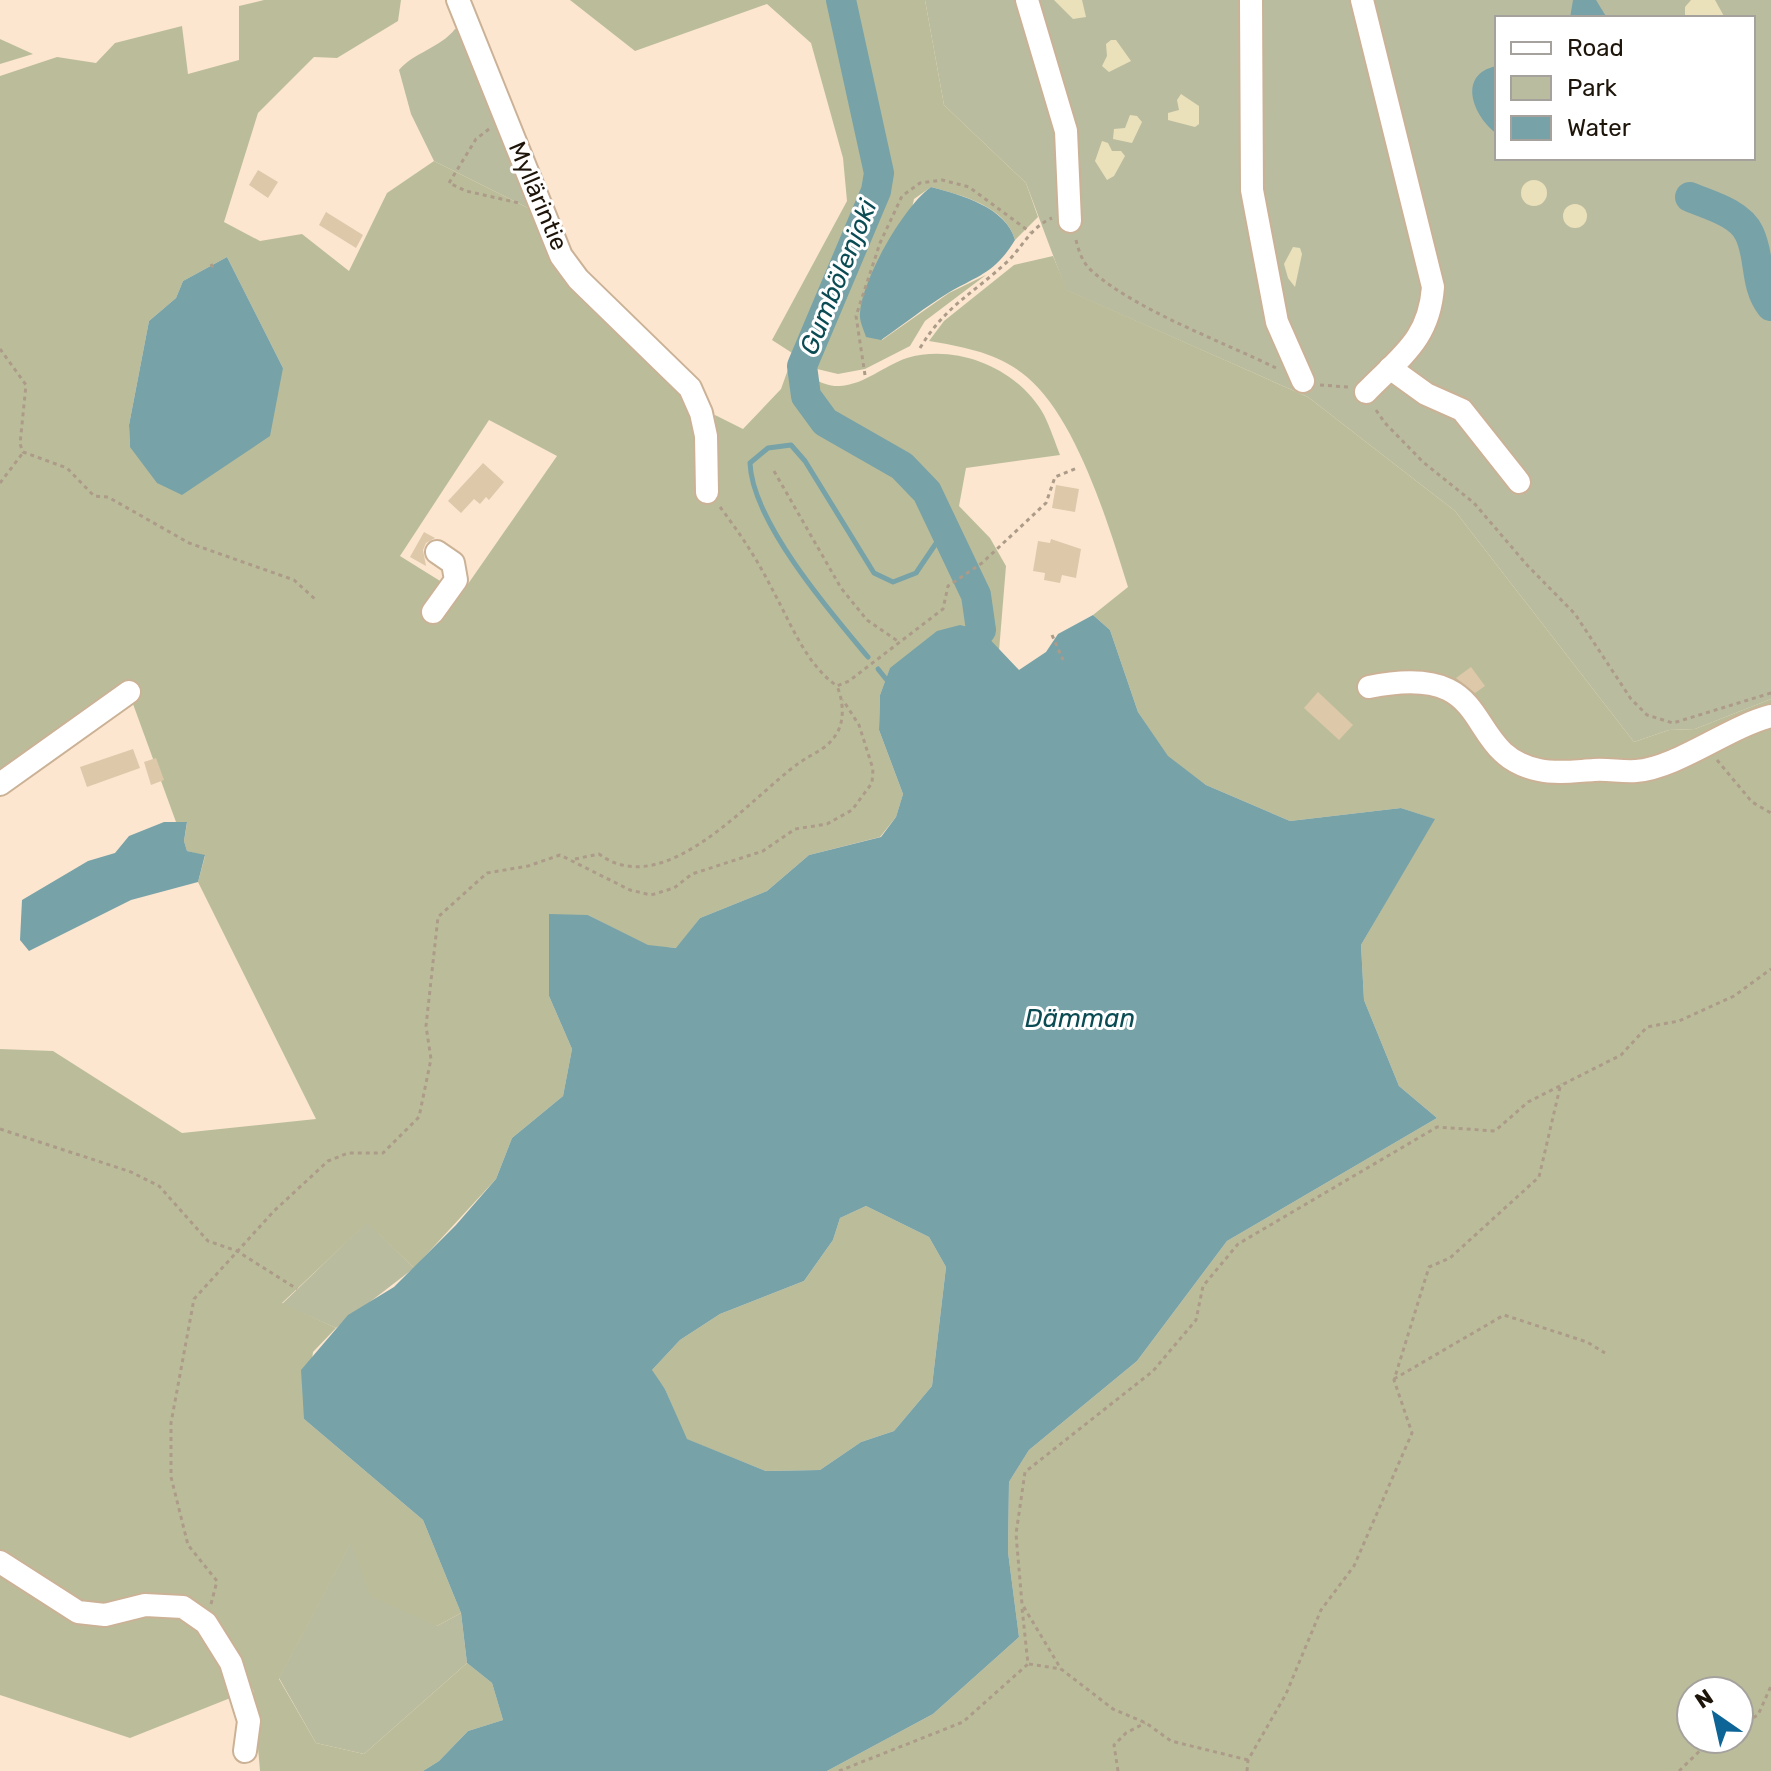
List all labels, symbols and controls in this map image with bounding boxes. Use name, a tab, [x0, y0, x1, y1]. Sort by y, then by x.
legend	[1495, 16, 1755, 160]
text: Road	[1567, 34, 1624, 62]
text: Park	[1567, 74, 1618, 102]
text: Water	[1567, 114, 1631, 142]
street label: Myllärintie	[503, 138, 573, 254]
water label: Gumbölenjoki	[793, 194, 884, 359]
water label: Dämman	[1025, 1003, 1135, 1034]
north arrow	[1675, 1675, 1755, 1755]
text: N	[1690, 1683, 1718, 1714]

